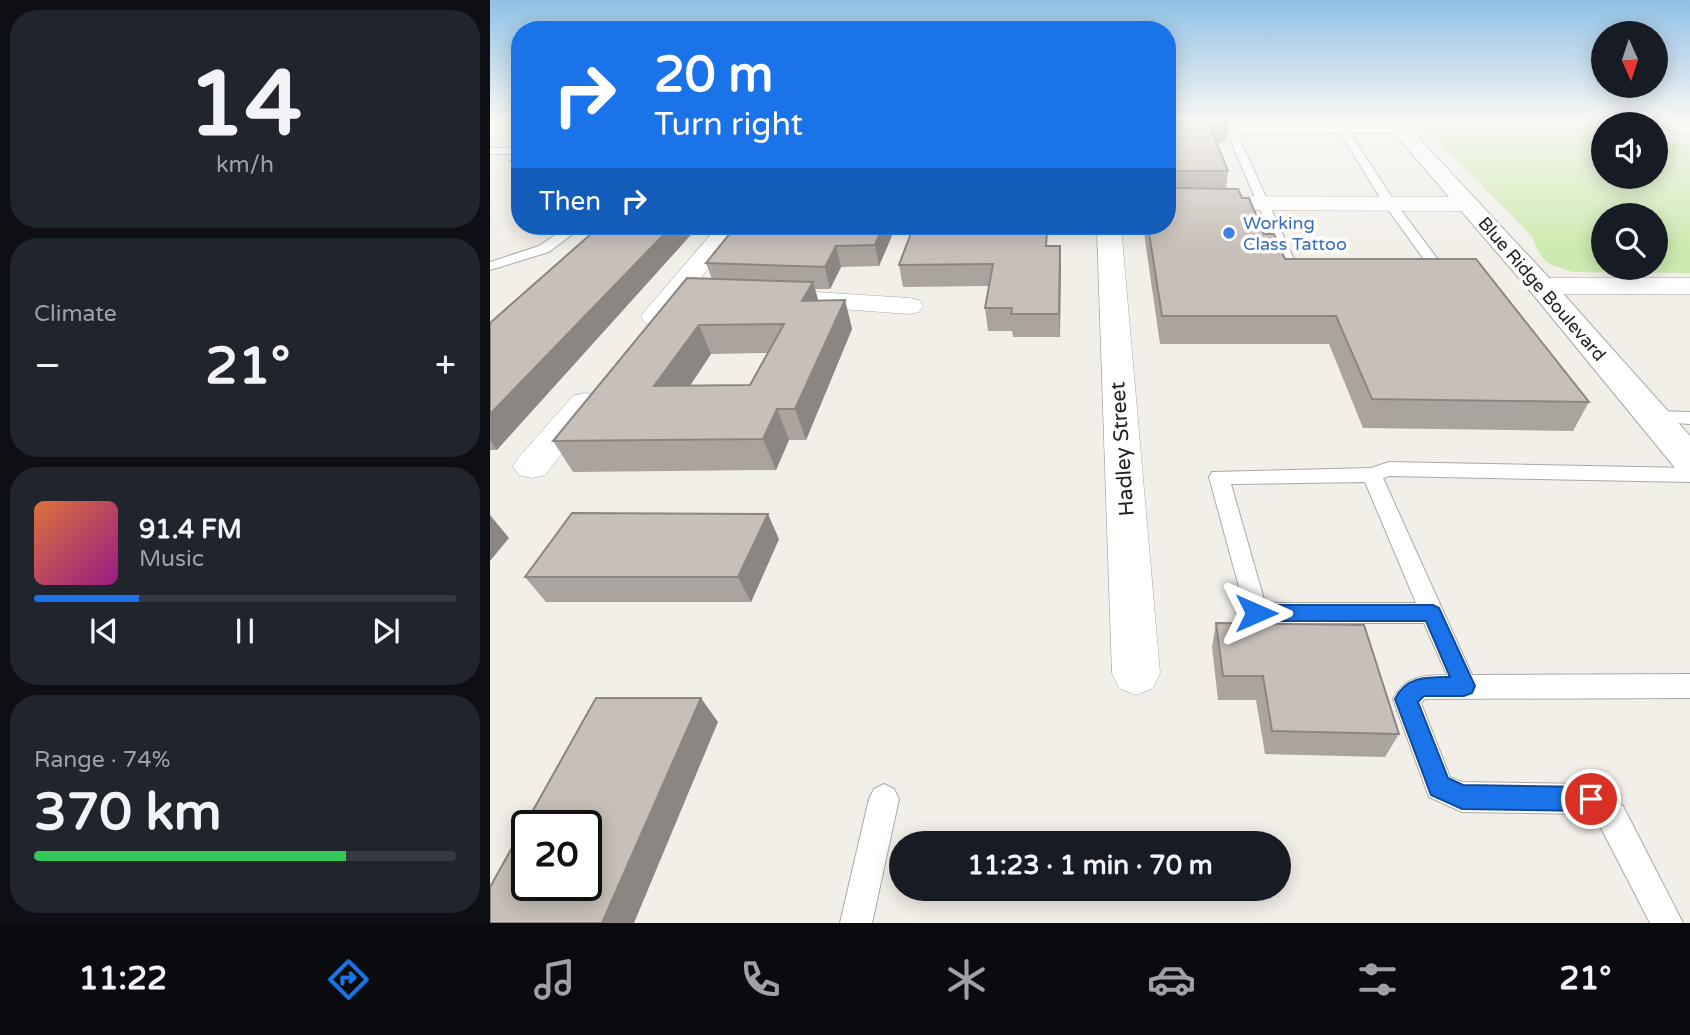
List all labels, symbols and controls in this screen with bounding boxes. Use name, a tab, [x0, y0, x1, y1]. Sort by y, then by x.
north arrow	[1591, 21, 1668, 98]
map controls	[1591, 21, 1668, 280]
text: 20 m	[654, 46, 773, 105]
icon: right	[539, 49, 630, 140]
text: 14	[188, 50, 302, 160]
text: Turn right	[654, 106, 803, 144]
button: sound	[1591, 112, 1668, 189]
text: km/h	[216, 151, 274, 179]
icon: right	[615, 182, 653, 220]
text: Then	[539, 186, 601, 217]
button: search	[1591, 203, 1668, 280]
place label: Working Class Tattoo	[1243, 212, 1347, 255]
street label: Blue Ridge Boulevard	[1473, 212, 1611, 366]
marker: Working Class Tattoo	[1221, 225, 1237, 241]
text: Climate	[34, 300, 117, 328]
text: 21°	[205, 335, 290, 398]
text: −	[34, 343, 61, 389]
text: +	[435, 343, 456, 389]
street label: Hadley Street	[1105, 381, 1140, 517]
text: 91.4 FM	[139, 514, 242, 545]
text: Music	[139, 545, 204, 573]
position arrow	[1219, 576, 1293, 650]
icon: previous	[85, 612, 123, 650]
icon: pause	[226, 612, 264, 650]
icon: next	[367, 612, 405, 650]
text: Range · 74%	[34, 746, 170, 774]
pin	[1561, 769, 1621, 829]
icon: arrive	[1572, 780, 1610, 818]
text: 370 km	[34, 781, 222, 844]
speed limit sign: 20	[511, 810, 602, 901]
text: 11:23 · 1 min · 70 m	[967, 850, 1213, 881]
icon: directions	[324, 955, 373, 1004]
icon: music	[530, 955, 579, 1004]
icon: phone	[736, 955, 785, 1004]
icon: climate	[942, 955, 991, 1004]
icon: car	[1147, 955, 1196, 1004]
icon: filters	[1353, 955, 1402, 1004]
text: 11:22	[78, 960, 167, 998]
text: 21°	[1559, 960, 1611, 998]

